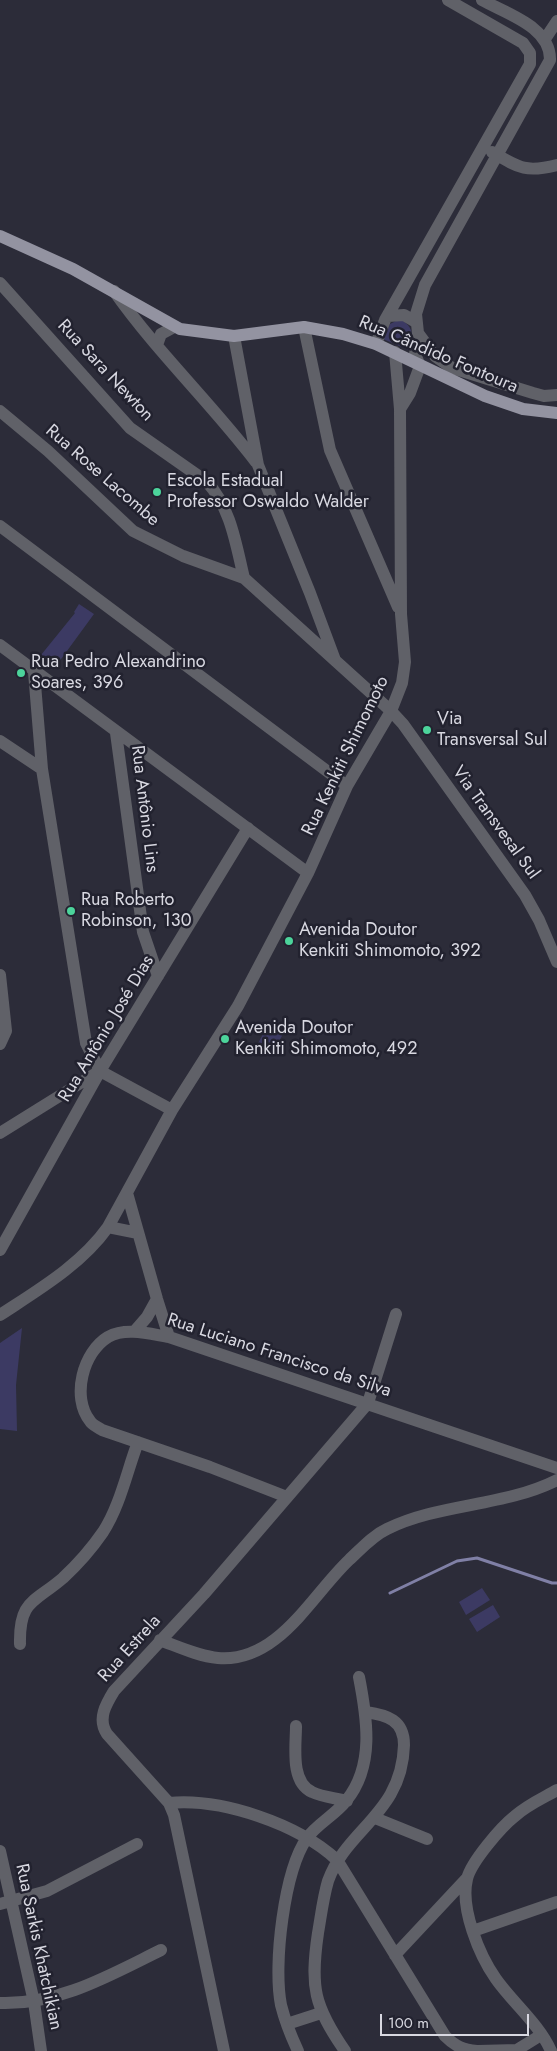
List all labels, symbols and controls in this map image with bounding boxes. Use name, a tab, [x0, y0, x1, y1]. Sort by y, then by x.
street label: Rua Cândido Fontoura	[355, 312, 521, 398]
street label: Rua Sara Newton	[52, 316, 158, 426]
street label: Rua Rose Lacombe	[41, 421, 163, 531]
place label: Escola Estadual Professor Oswaldo Walder	[167, 471, 369, 514]
marker: Escola Estadual Professor Oswaldo Walder	[151, 486, 163, 498]
place label: Rua Pedro Alexandrino Soares, 396	[31, 652, 206, 694]
marker: Rua Pedro Alexandrino Soares, 396	[15, 667, 27, 679]
street label: Rua Kenkiti Shimomoto	[298, 673, 394, 839]
place label: Via Transversal Sul	[437, 709, 547, 752]
marker: Via Transversal Sul	[421, 724, 433, 736]
street label: Rua Antônio Lins	[125, 744, 163, 874]
street label: Via Transvesal Sul	[447, 762, 543, 884]
place label: Rua Roberto Robinson, 130	[81, 890, 192, 932]
marker: Rua Roberto Robinson, 130	[65, 905, 77, 917]
place label: Avenida Doutor Kenkiti Shimomoto, 392	[299, 920, 481, 962]
marker: Avenida Doutor Kenkiti Shimomoto, 392	[283, 935, 295, 947]
street label: Rua Antônio José Dias	[55, 952, 159, 1106]
place label: Avenida Doutor Kenkiti Shimomoto, 492	[235, 1018, 417, 1060]
marker: Avenida Doutor Kenkiti Shimomoto, 492	[219, 1033, 231, 1045]
street label: Rua Luciano Francisco da Silva	[164, 1310, 394, 1402]
street label: Rua Estrela	[94, 1611, 166, 1687]
street label: Rua Sarkis Khatchikian	[10, 1862, 66, 2032]
scale bar	[382, 2004, 531, 2036]
text: 100 m	[388, 2012, 429, 2034]

